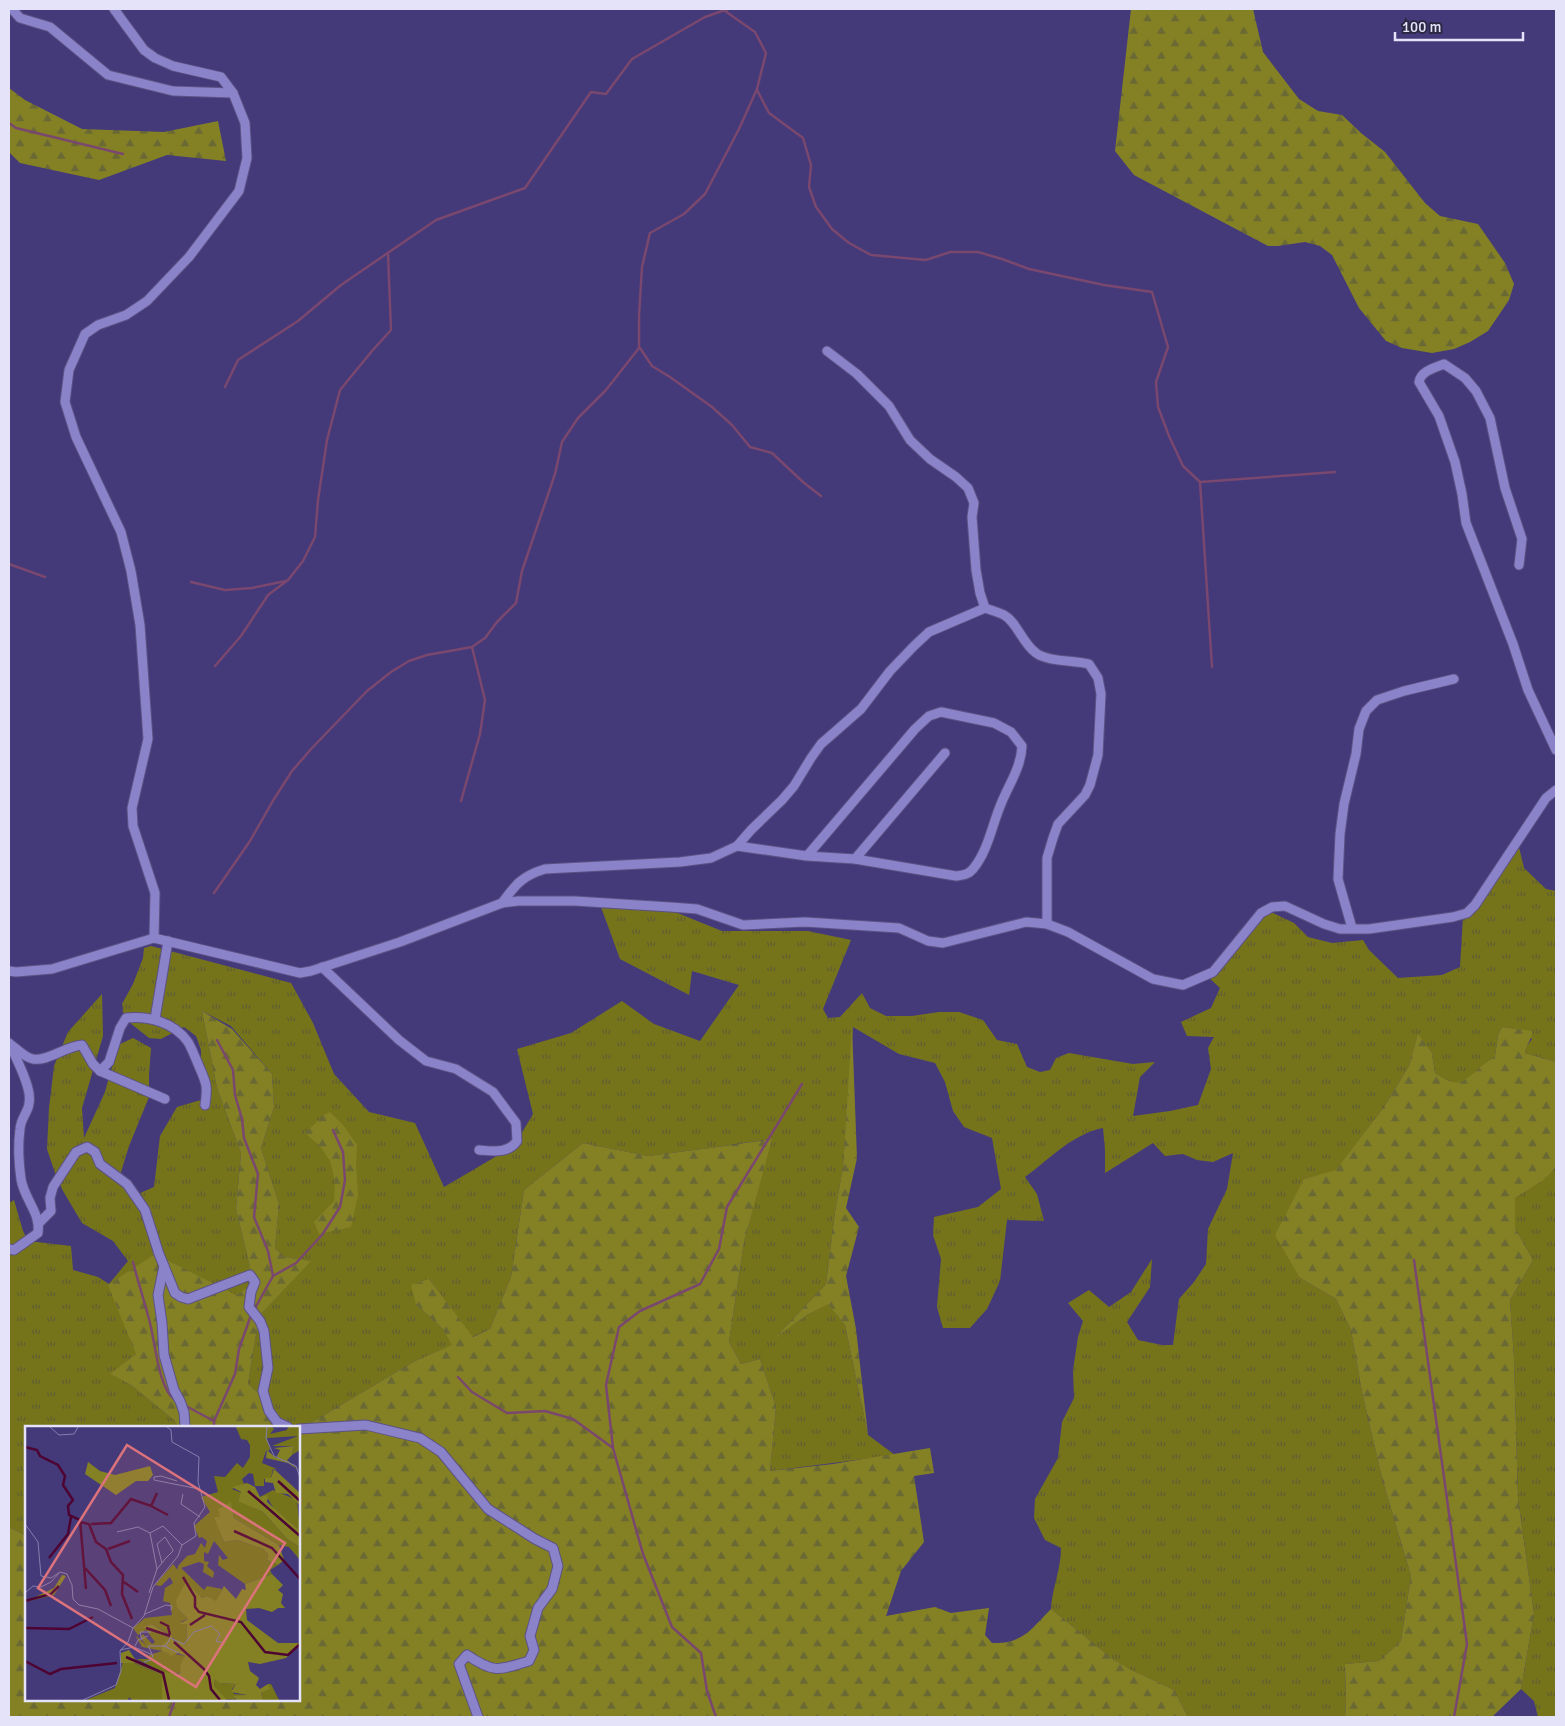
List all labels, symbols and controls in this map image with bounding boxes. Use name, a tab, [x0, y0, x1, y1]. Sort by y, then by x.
scale bar	[1395, 10, 1522, 42]
text: 100 m	[1402, 18, 1442, 36]
inset map	[25, 1426, 300, 1701]

